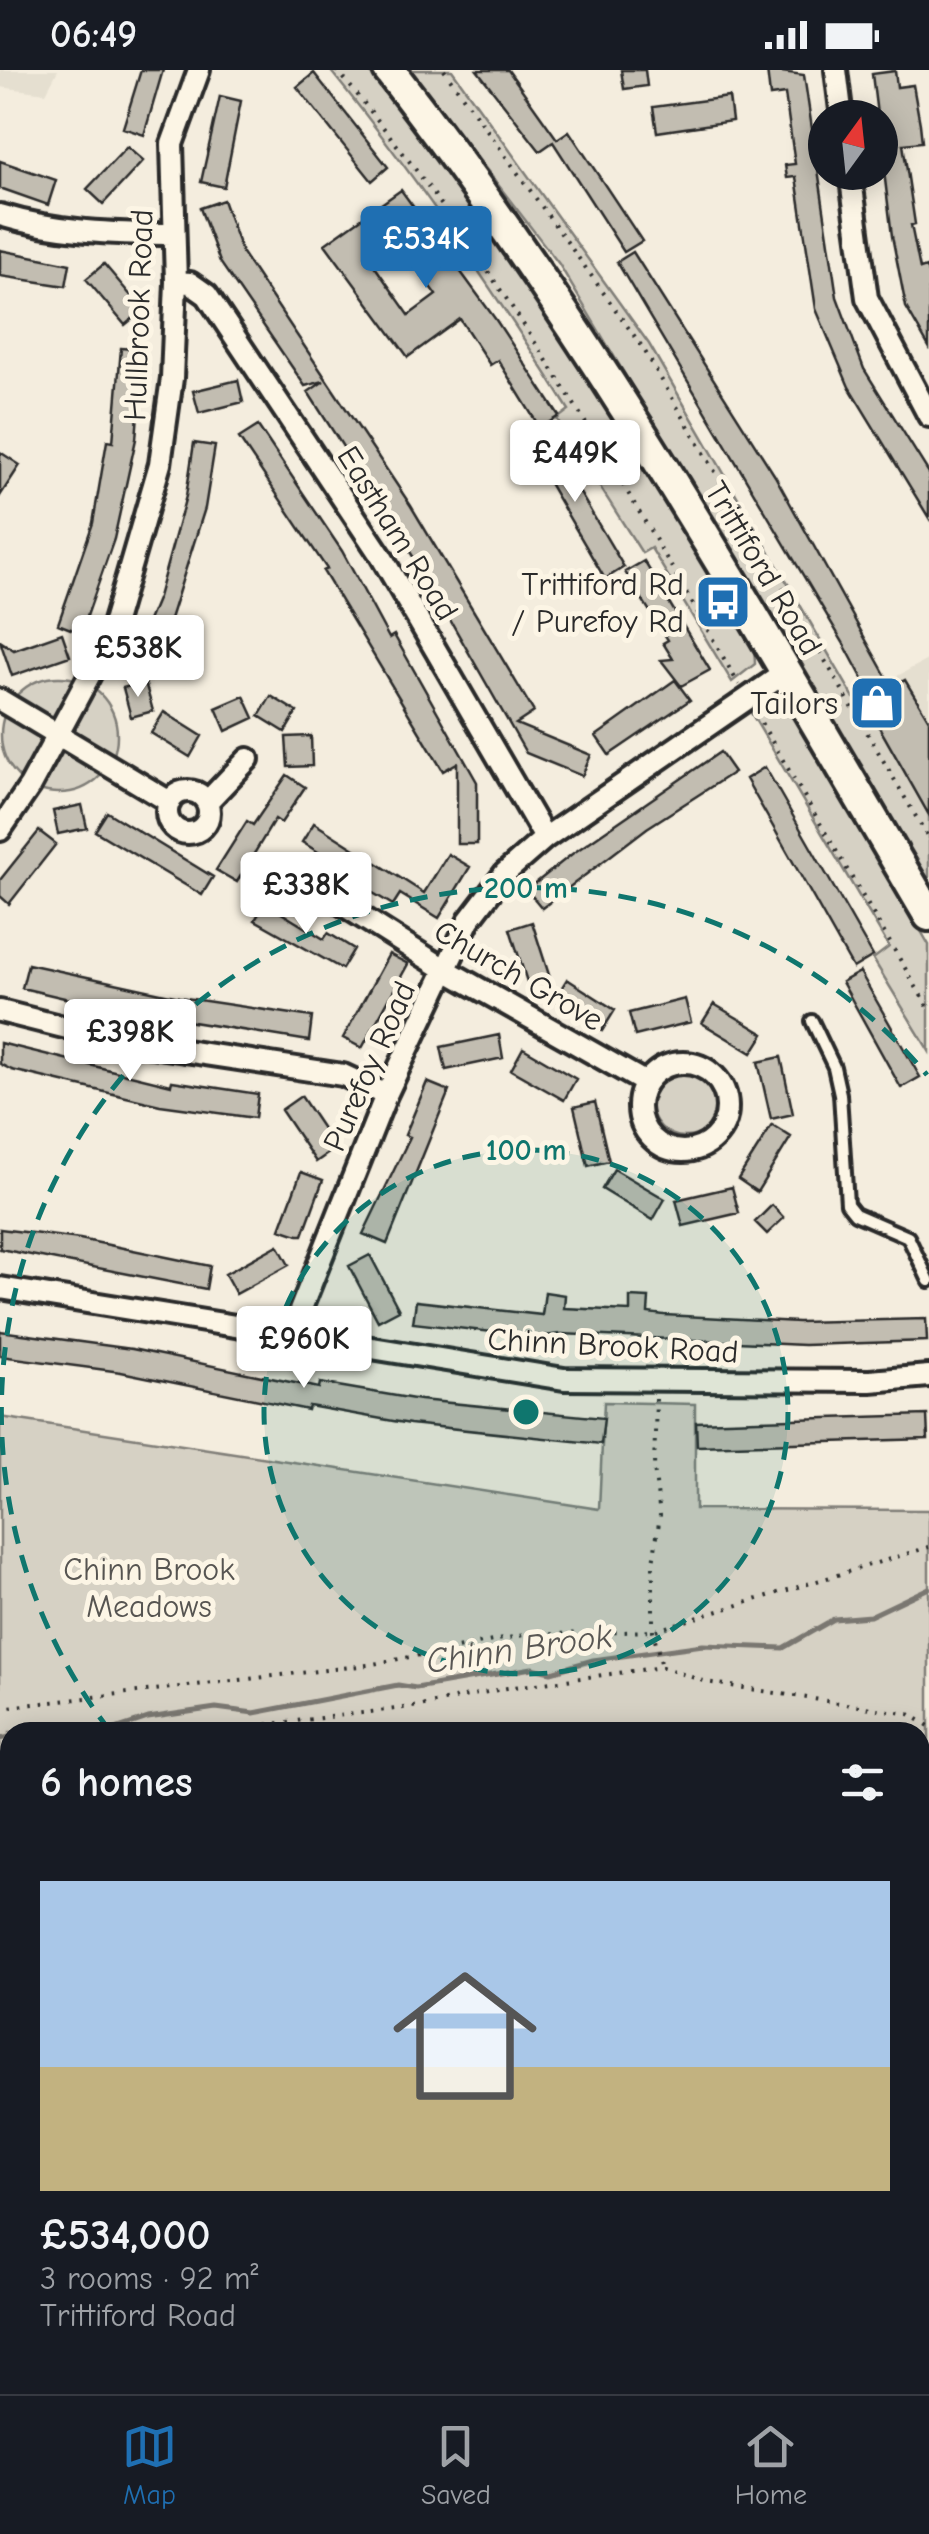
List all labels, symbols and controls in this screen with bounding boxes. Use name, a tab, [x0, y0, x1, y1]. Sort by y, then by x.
text: 06:49	[50, 13, 137, 57]
north arrow	[808, 100, 898, 190]
map controls	[808, 100, 898, 190]
pin: £534K	[356, 206, 496, 291]
street label: Hullbrook Road	[116, 208, 161, 422]
text: £534K	[383, 220, 469, 257]
pin: £449K	[505, 420, 645, 505]
text: £449K	[532, 434, 618, 471]
street label: Eastham Road	[329, 439, 466, 627]
street label: Trittiford Road	[697, 475, 830, 662]
place label: Trittiford Rd / Purefoy Rd	[511, 566, 684, 640]
bus stop icon: Trittiford Rd / Purefoy Rd	[693, 572, 753, 632]
pin: £538K	[68, 615, 208, 700]
text: £538K	[94, 629, 182, 666]
shop icon: Tailors	[847, 673, 907, 733]
place label: Tailors	[751, 685, 838, 722]
pin: £338K	[236, 852, 376, 937]
text: £338K	[262, 866, 350, 903]
text: 200 m	[484, 871, 568, 906]
street label: Church Grove	[428, 912, 610, 1039]
street label: Purefoy Road	[316, 976, 423, 1157]
pin: £398K	[60, 999, 200, 1084]
text: £398K	[86, 1013, 174, 1050]
text: 100 m	[486, 1133, 566, 1168]
pin: £960K	[234, 1306, 374, 1391]
text: £960K	[259, 1320, 349, 1357]
street label: Chinn Brook Road	[487, 1320, 739, 1371]
centre of rings	[508, 1394, 544, 1430]
park label: Chinn Brook Meadows	[63, 1551, 235, 1625]
water label: Chinn Brook	[423, 1615, 616, 1682]
icon: filters	[835, 1755, 890, 1810]
text: 6 homes	[40, 1758, 193, 1807]
icon: home	[375, 1946, 555, 2126]
text: £534,000	[40, 2211, 210, 2260]
text: 3 rooms · 92 m²	[40, 2260, 259, 2297]
text: Trittiford Road	[40, 2297, 236, 2334]
tab: Map	[122, 2419, 177, 2511]
tab: Saved	[421, 2419, 491, 2511]
tab: Home	[735, 2419, 807, 2511]

